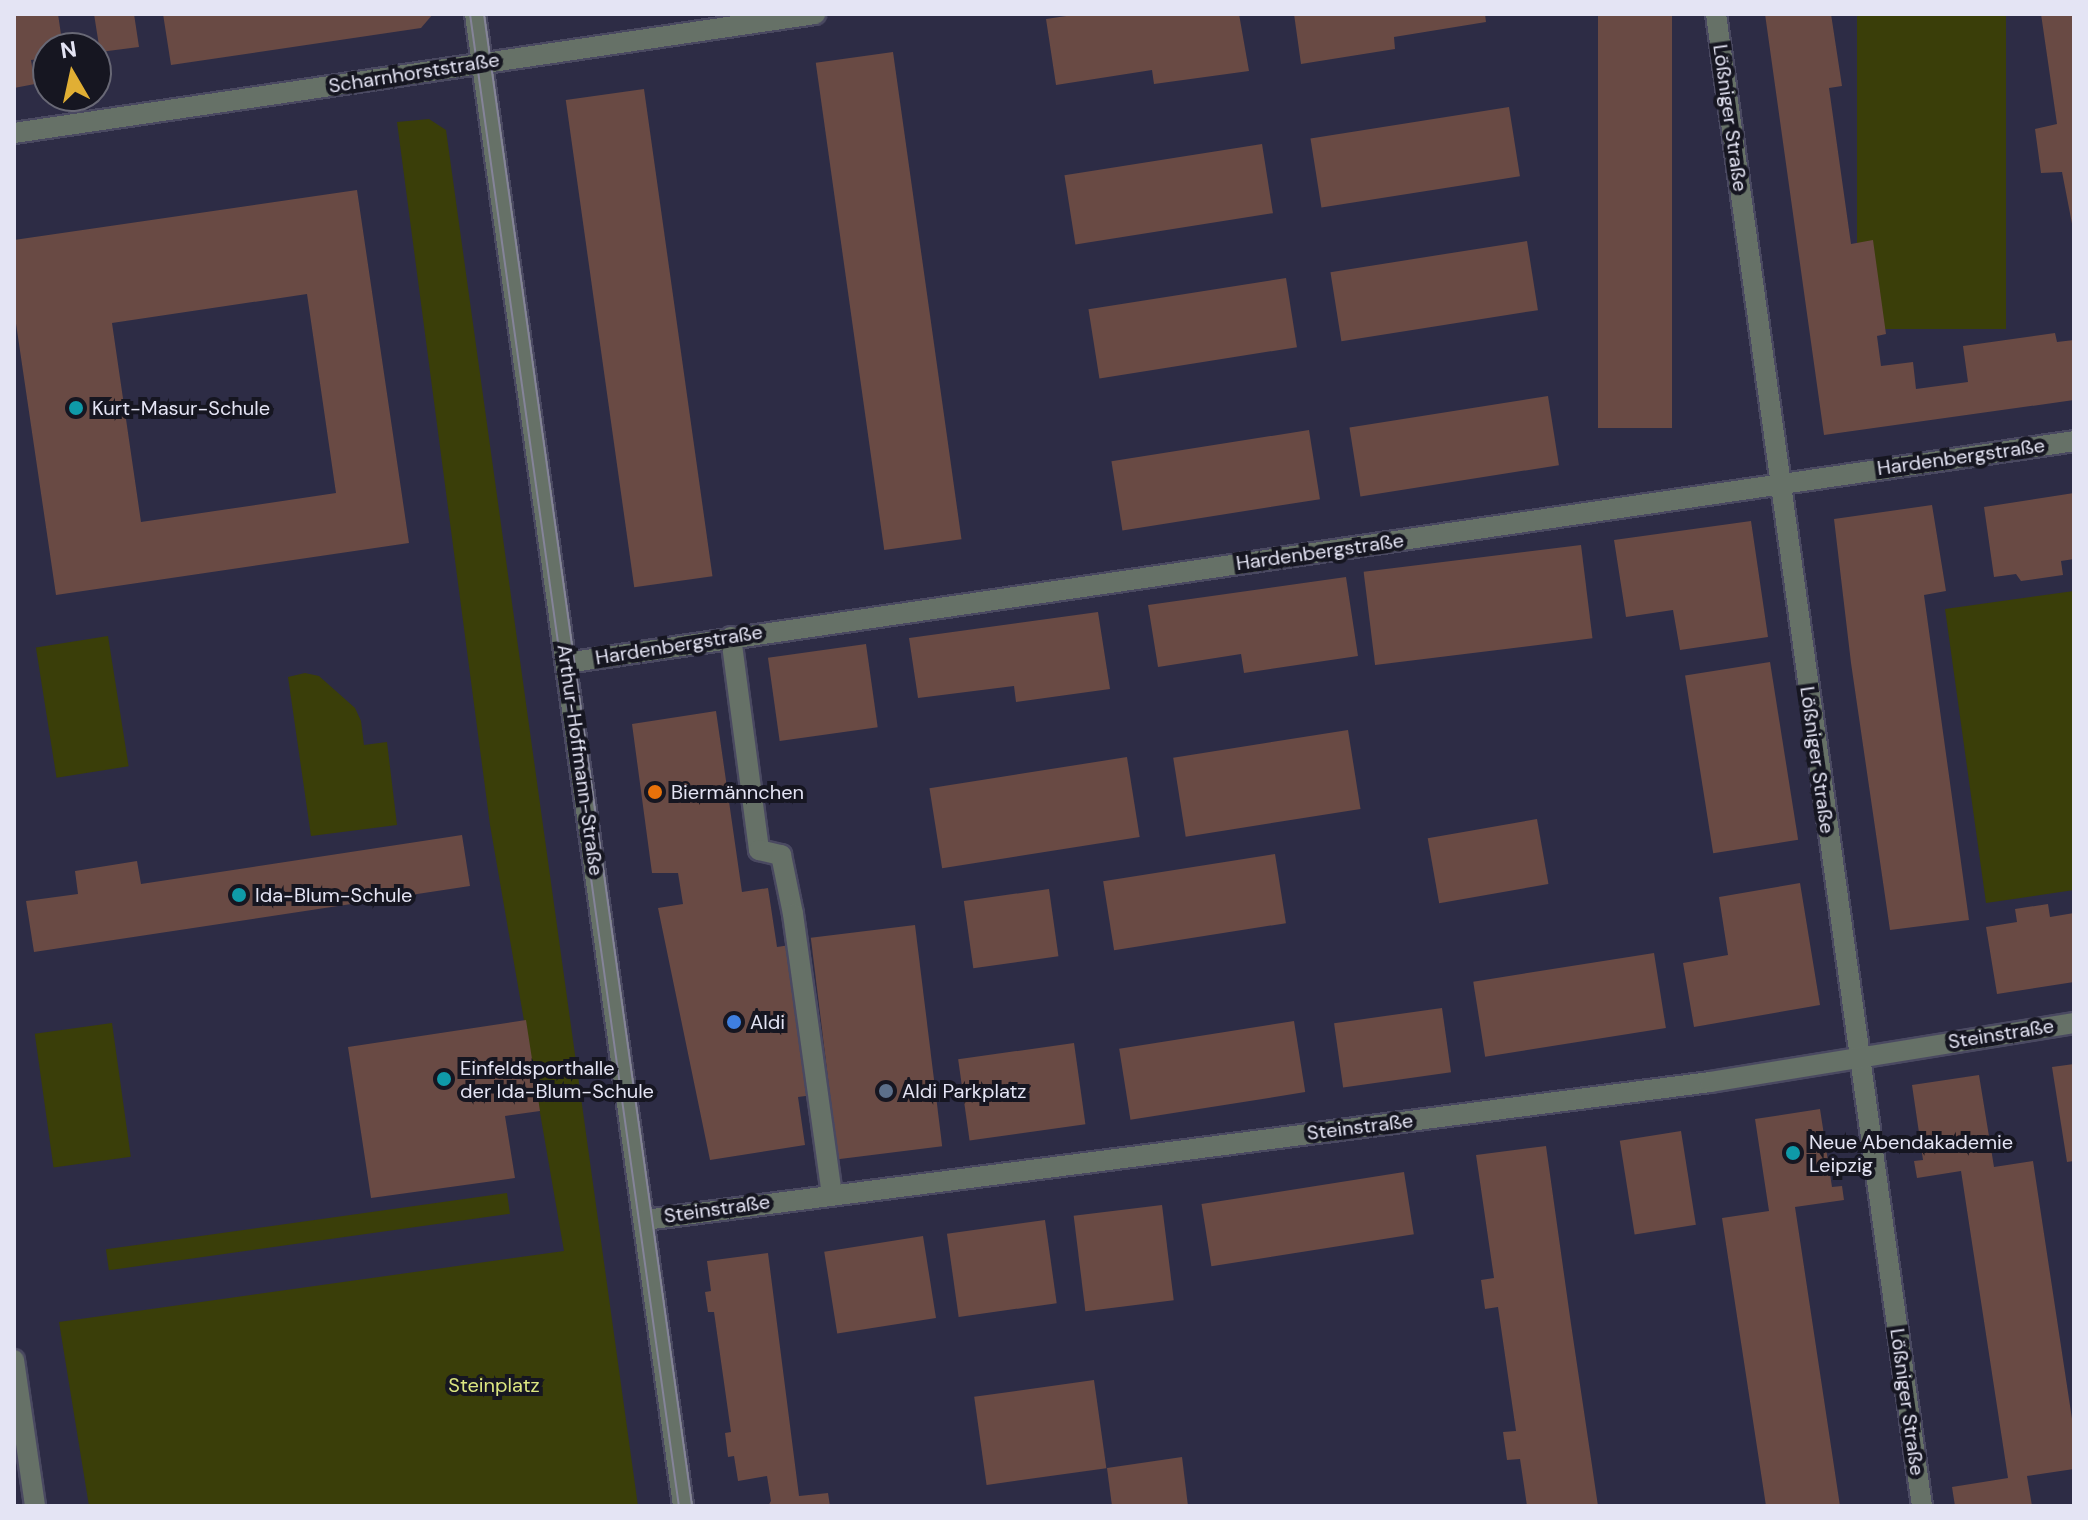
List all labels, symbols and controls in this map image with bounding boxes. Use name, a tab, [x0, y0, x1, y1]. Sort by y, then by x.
north arrow	[32, 32, 112, 112]
text: N	[58, 34, 79, 65]
street label: Lößniger Straße	[1708, 43, 1752, 193]
street label: Scharnhorststraße	[327, 48, 501, 98]
place label: Kurt-Masur-Schule	[92, 396, 270, 420]
marker: Kurt-Masur-Schule	[67, 399, 85, 417]
street label: Hardenbergstraße	[1876, 433, 2046, 481]
street label: Hardenbergstraße	[1235, 528, 1405, 576]
street label: Hardenbergstraße	[594, 620, 764, 670]
street label: Arthur-Hoffmann-Straße	[552, 643, 608, 877]
street label: Lößniger Straße	[1795, 685, 1839, 835]
place label: Biermännchen	[671, 780, 804, 804]
marker: Biermännchen	[646, 783, 664, 801]
place label: Ida-Blum-Schule	[255, 883, 412, 907]
marker: Ida-Blum-Schule	[230, 886, 248, 904]
place label: Aldi	[750, 1010, 785, 1034]
marker: Aldi	[725, 1013, 743, 1031]
street label: Steinstraße	[1946, 1014, 2056, 1054]
place label: Einfeldsporthalle der Ida-Blum-Schule	[460, 1056, 654, 1103]
marker: Einfeldsporthalle der Ida-Blum-Schule	[435, 1070, 453, 1088]
place label: Aldi Parkplatz	[902, 1079, 1026, 1103]
marker: Aldi Parkplatz	[877, 1082, 895, 1100]
street label: Steinstraße	[1306, 1109, 1414, 1145]
place label: Neue Abendakademie Leipzig	[1809, 1130, 2013, 1177]
marker: Neue Abendakademie Leipzig	[1784, 1144, 1802, 1162]
street label: Steinstraße	[662, 1190, 772, 1228]
street label: Lößniger Straße	[1885, 1327, 1929, 1477]
park label: Steinplatz	[448, 1373, 540, 1397]

